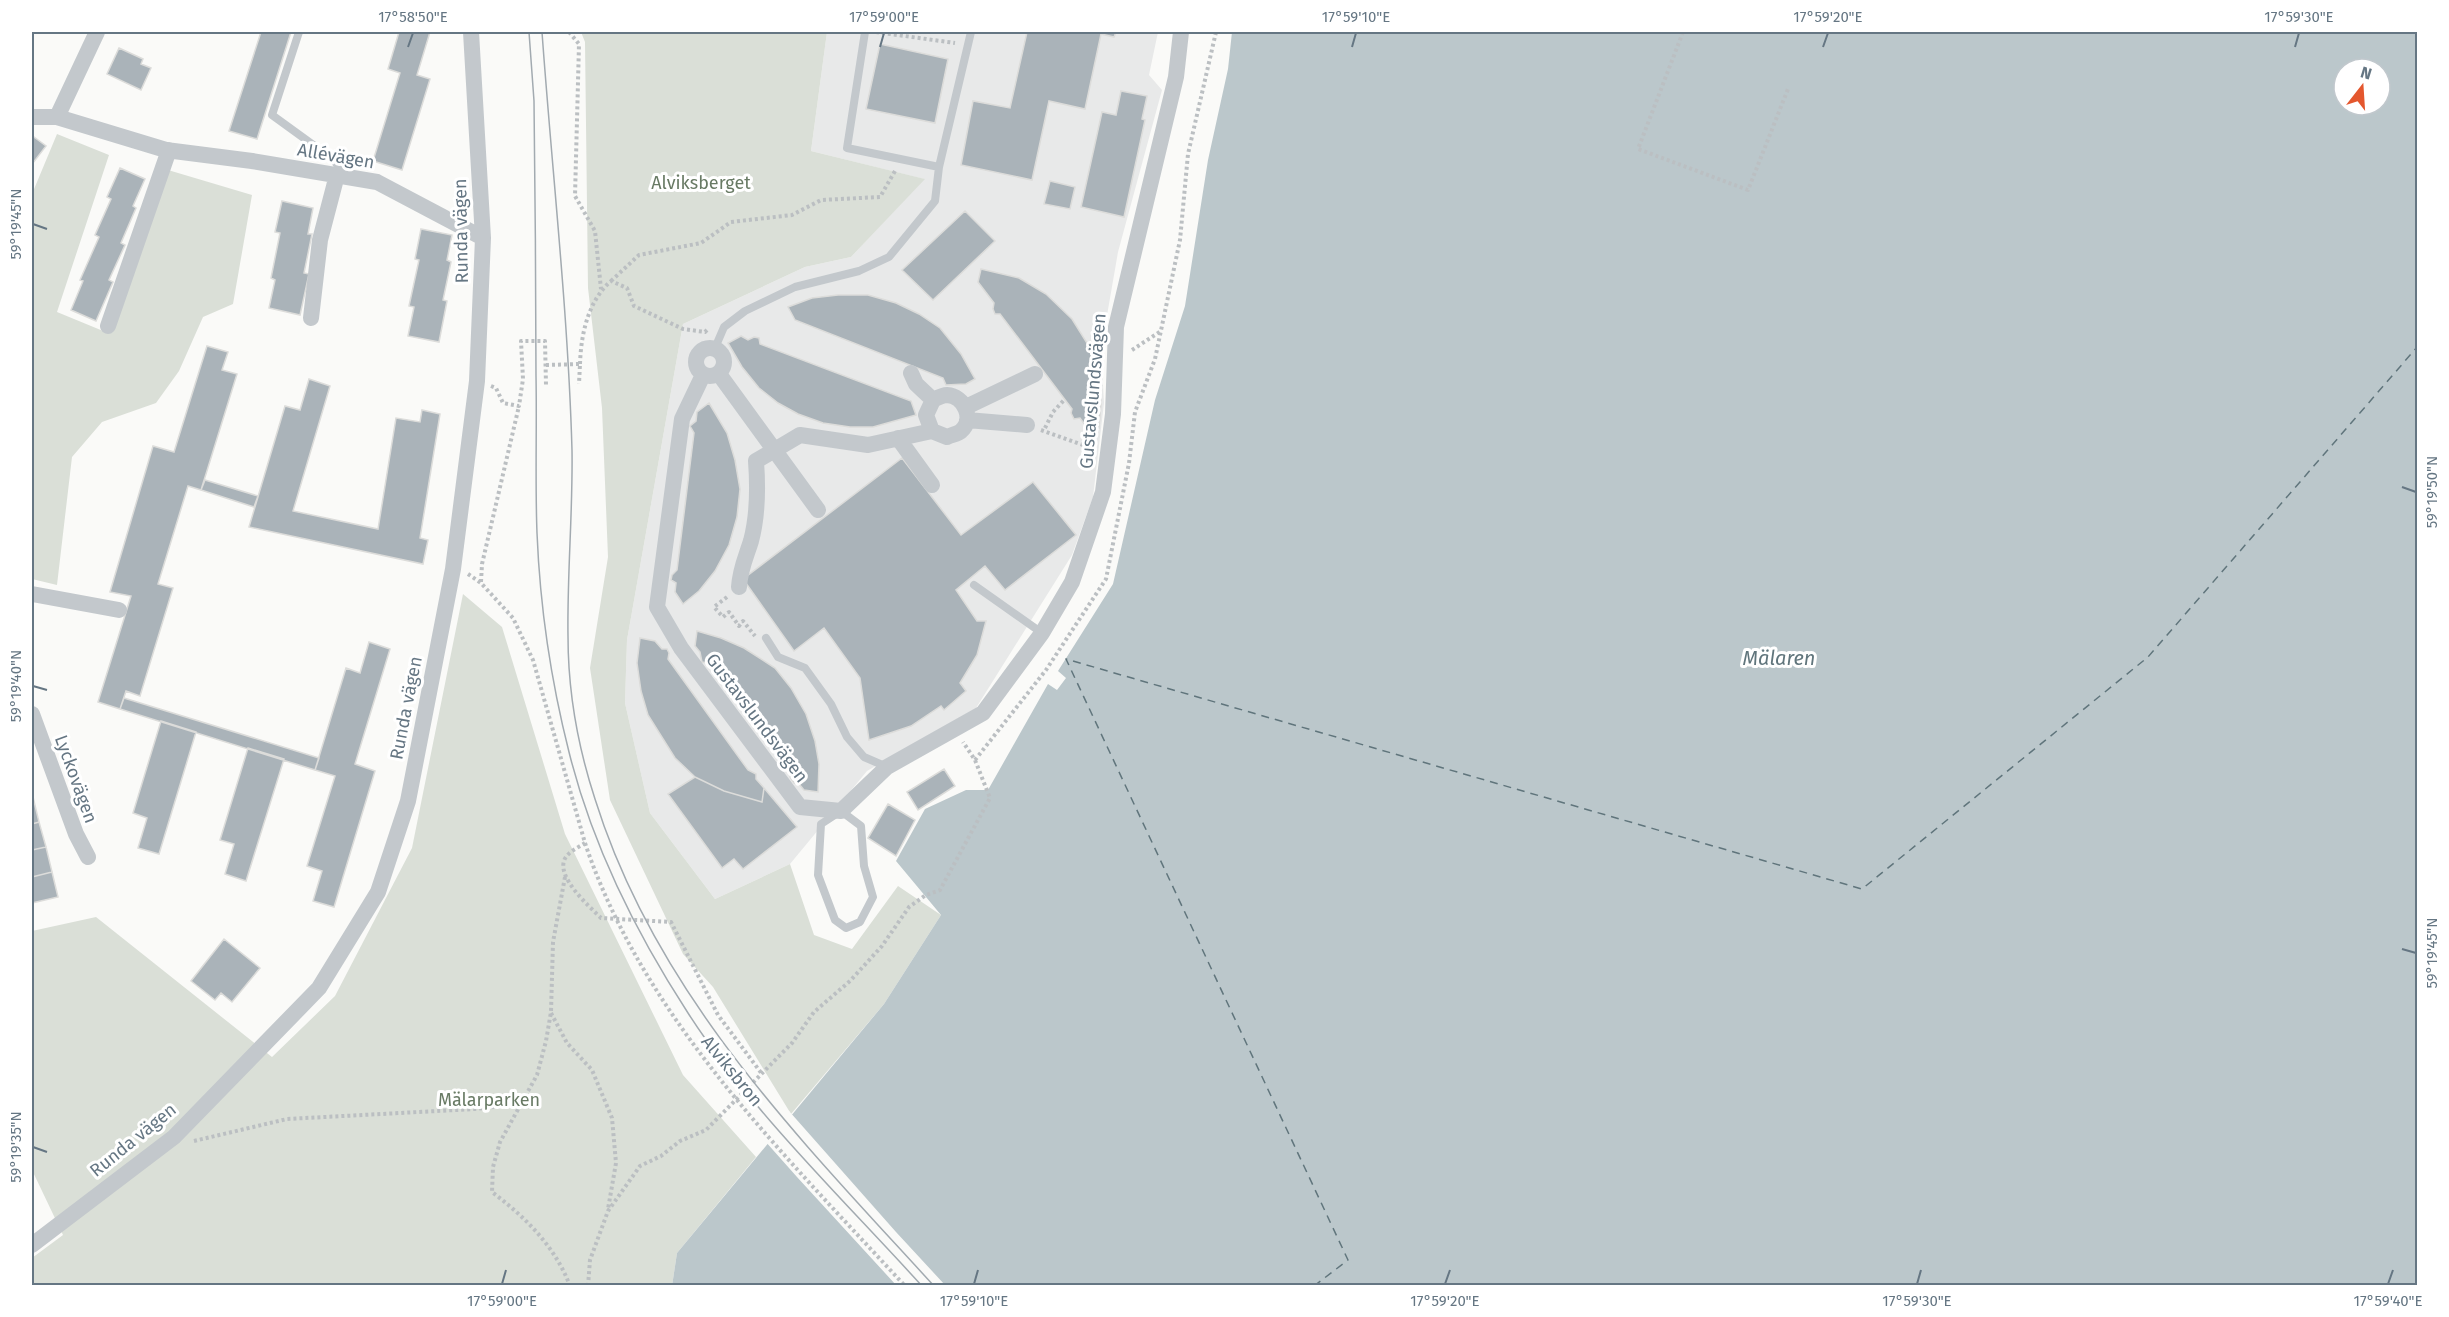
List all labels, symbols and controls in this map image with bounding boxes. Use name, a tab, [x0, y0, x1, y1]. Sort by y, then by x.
text: 17°58'50"E	[378, 8, 448, 26]
text: 17°59'00"E	[849, 8, 919, 26]
text: 17°59'10"E	[1322, 8, 1390, 26]
text: 17°59'20"E	[1793, 8, 1863, 26]
text: 17°59'30"E	[2264, 8, 2334, 26]
north arrow	[2332, 57, 2392, 117]
text: N	[2358, 62, 2374, 84]
street label: Allévägen	[296, 138, 376, 174]
park label: Alviksberget	[651, 172, 751, 194]
street label: Runda vägen	[449, 178, 473, 284]
text: 59°19'45"N	[7, 188, 25, 260]
street label: Gustavslundsvägen	[1075, 312, 1111, 470]
text: 59°19'50"N	[2423, 456, 2441, 528]
water label: Mälaren	[1743, 646, 1815, 670]
street label: Gustavslundsvägen	[701, 649, 813, 787]
text: 59°19'40"N	[7, 650, 25, 722]
street label: Runda vägen	[385, 654, 427, 762]
street label: Lyckovägen	[50, 732, 102, 826]
text: 59°19'45"N	[2423, 917, 2441, 989]
street label: Alviksbron	[697, 1031, 767, 1111]
park label: Mälarparken	[438, 1089, 540, 1111]
street label: Runda vägen	[85, 1098, 181, 1182]
text: 59°19'35"N	[7, 1111, 25, 1183]
text: 17°59'00"E	[467, 1292, 537, 1310]
text: 17°59'10"E	[940, 1292, 1008, 1310]
text: 17°59'20"E	[1410, 1292, 1480, 1310]
text: 17°59'30"E	[1882, 1292, 1952, 1310]
text: 17°59'40"E	[2353, 1292, 2423, 1310]

